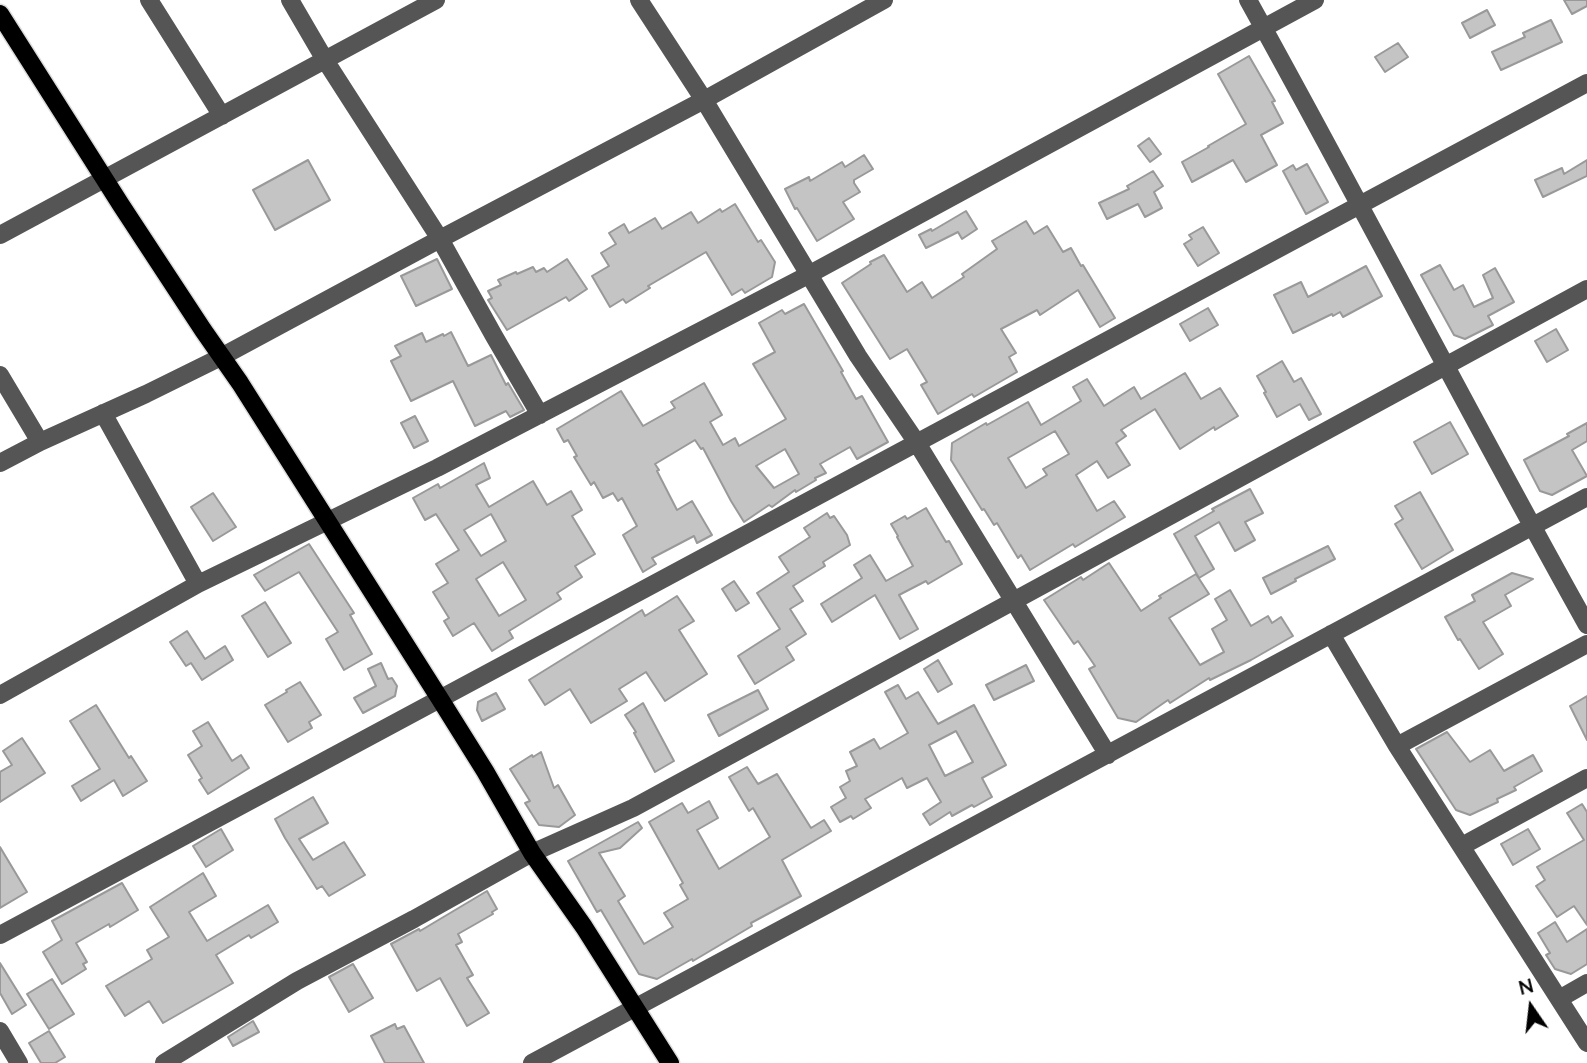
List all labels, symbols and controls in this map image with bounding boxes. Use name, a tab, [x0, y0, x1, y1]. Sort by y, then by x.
north arrow	[1496, 972, 1566, 1042]
text: N	[1516, 973, 1536, 999]

